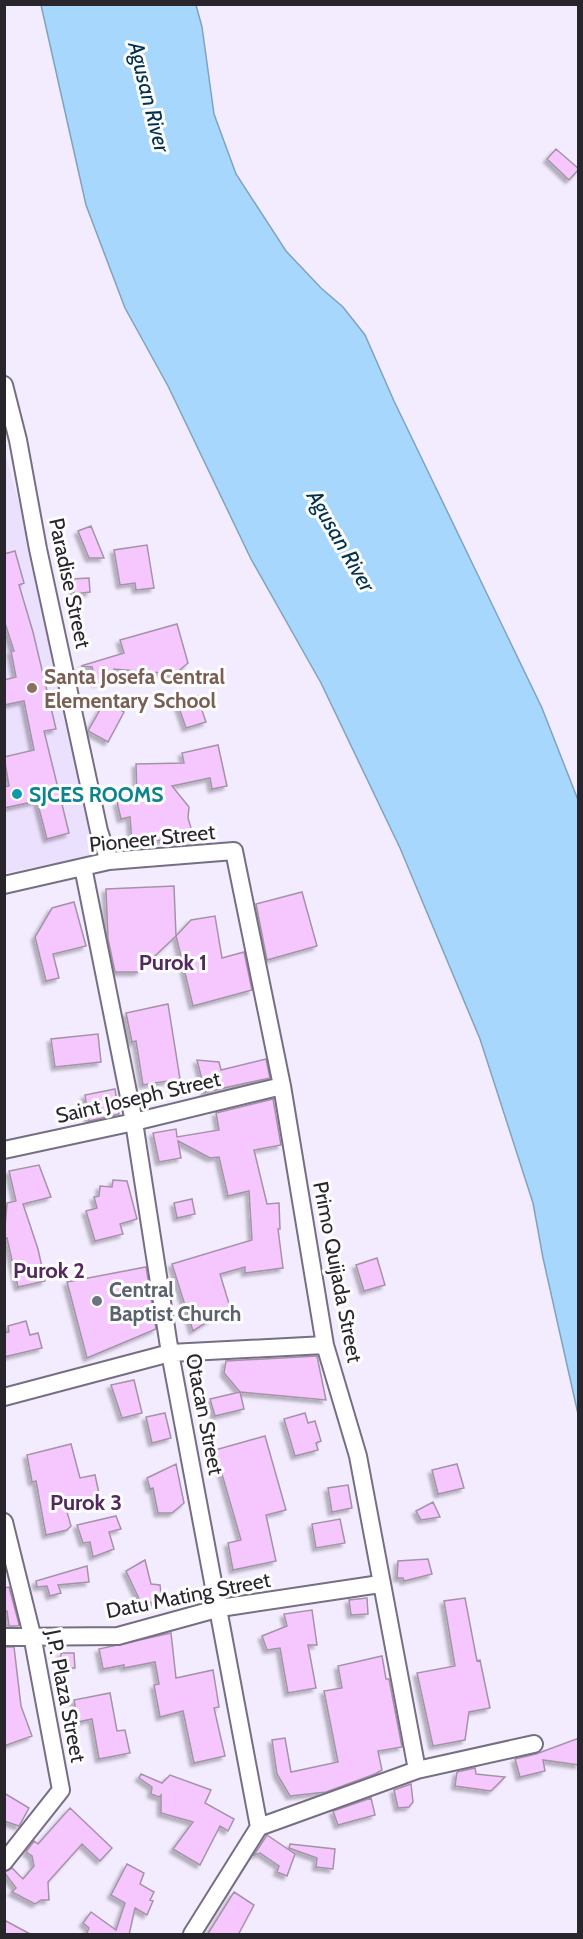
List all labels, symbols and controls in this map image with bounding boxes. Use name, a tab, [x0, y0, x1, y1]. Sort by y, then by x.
water label: Agusan River	[122, 38, 176, 156]
water label: Agusan River	[301, 484, 382, 598]
street label: Paradise Street	[44, 516, 96, 650]
place label: Santa Josefa Central Elementary School	[44, 664, 225, 713]
marker: Santa Josefa Central Elementary School	[25, 681, 39, 695]
place label: SJCES ROOMS	[29, 782, 163, 807]
marker: SJCES ROOMS	[10, 787, 24, 801]
street label: Pioneer Street	[88, 819, 216, 857]
district label: Purok 1	[139, 949, 207, 976]
street label: Saint Joseph Street	[53, 1066, 223, 1128]
street label: Primo Quijada Street	[307, 1179, 368, 1365]
district label: Purok 2	[13, 1257, 85, 1284]
place label: Central Baptist Church	[109, 1277, 241, 1326]
marker: Central Baptist Church	[90, 1294, 104, 1308]
street label: Otacan Street	[181, 1351, 229, 1477]
district label: Purok 3	[50, 1489, 122, 1516]
street label: Datu Mating Street	[104, 1567, 272, 1623]
street label: J.P. Plaza Street	[41, 1626, 91, 1765]

